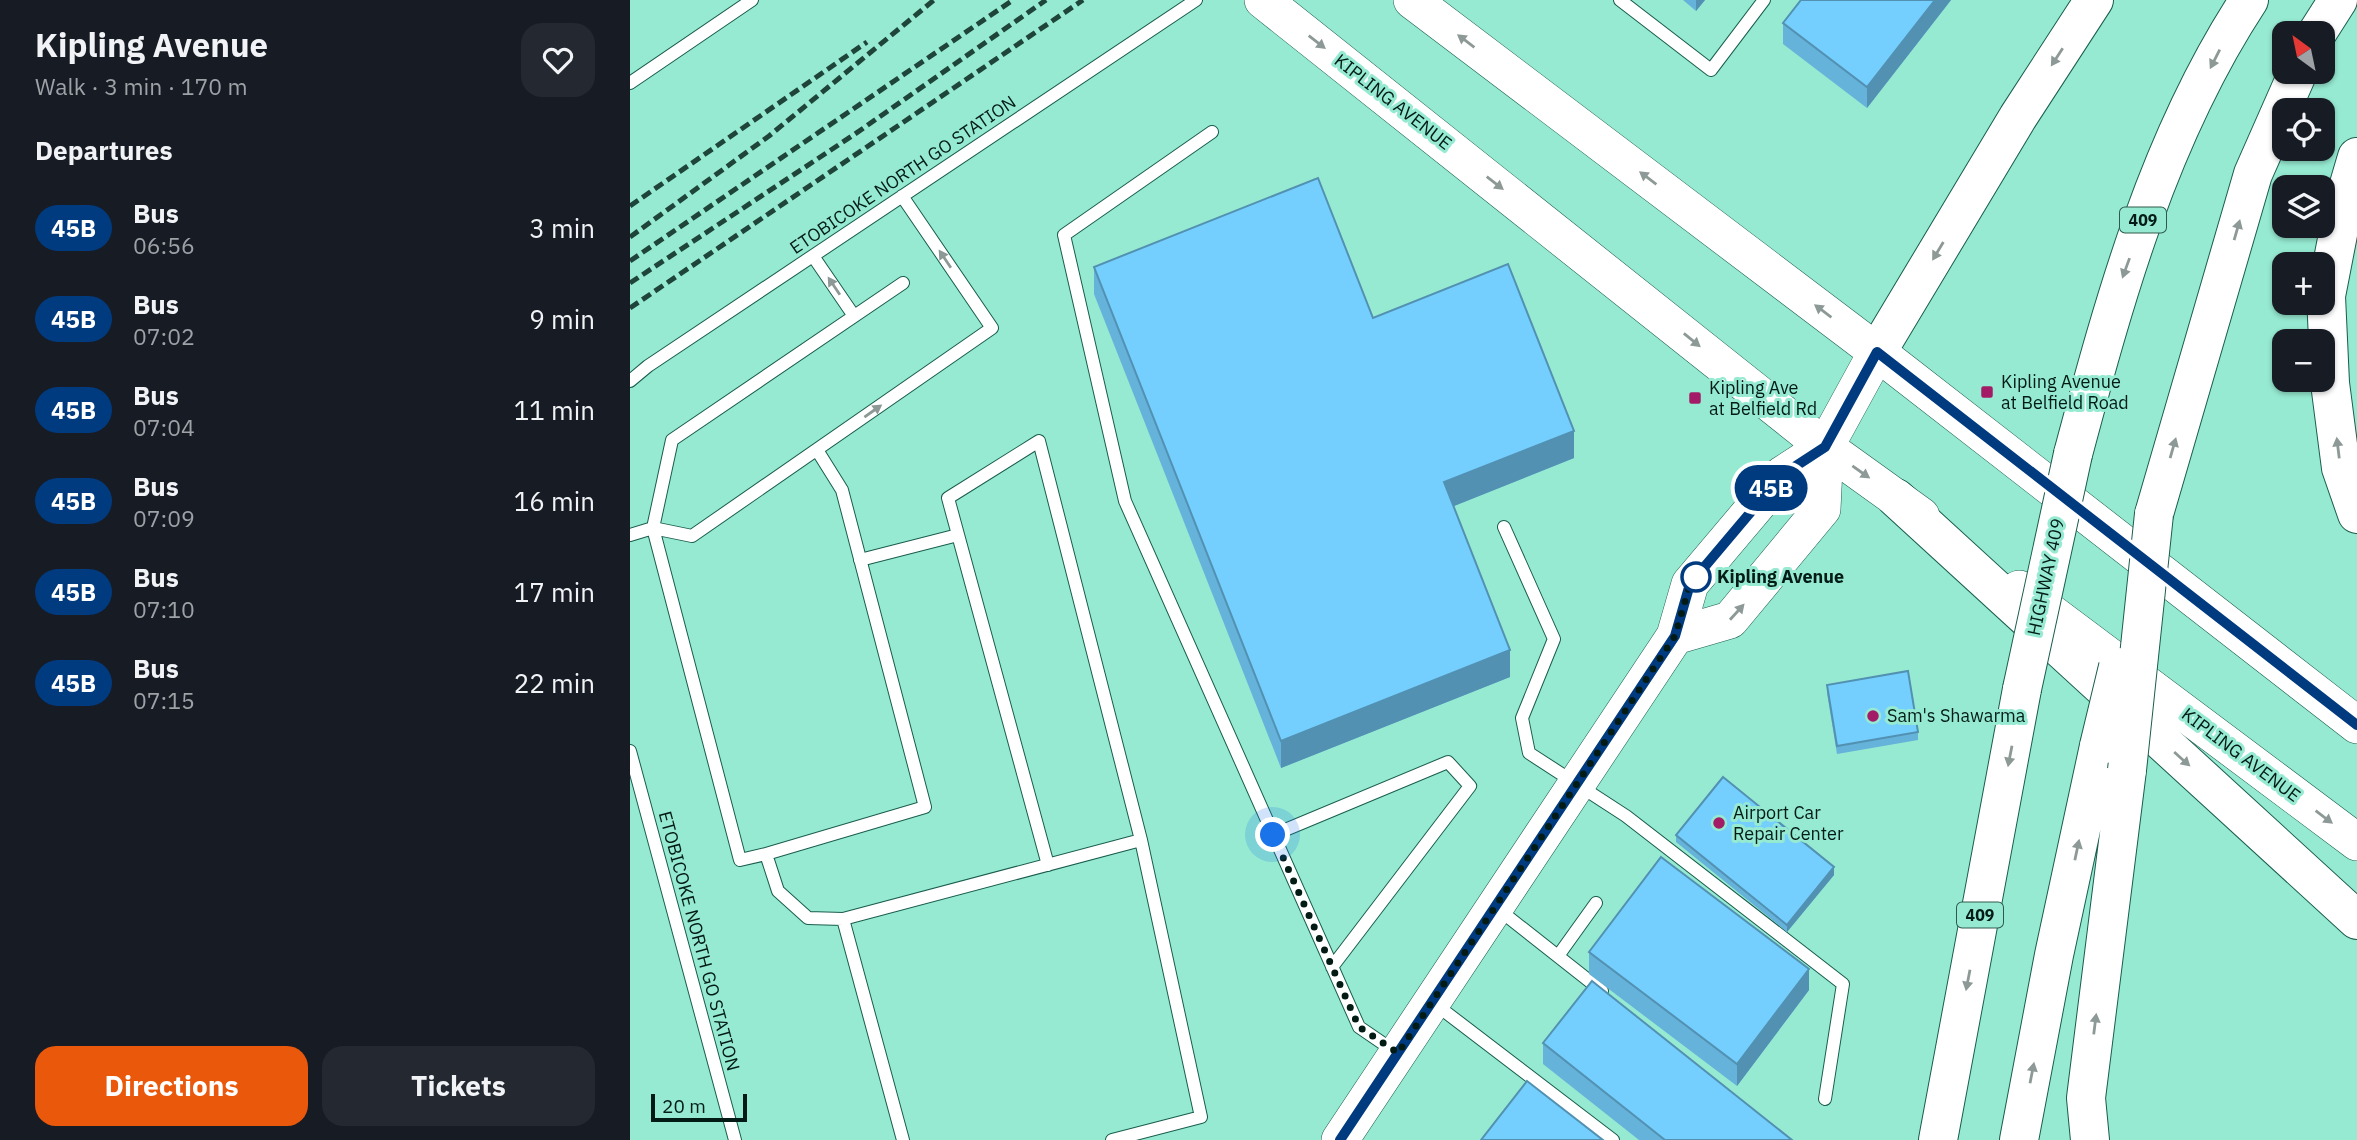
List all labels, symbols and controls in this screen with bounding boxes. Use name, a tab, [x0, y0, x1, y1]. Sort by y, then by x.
north arrow	[2272, 21, 2334, 84]
map controls	[2272, 21, 2335, 392]
text: Kipling Avenue	[35, 23, 268, 66]
button: heart	[521, 23, 595, 97]
one-way arrow	[1457, 34, 1475, 48]
one-way arrow	[1307, 35, 1325, 50]
one-way arrow	[2050, 48, 2064, 66]
street label: KIPLING AVENUE	[1330, 49, 1457, 155]
one-way arrow	[2210, 49, 2221, 69]
text: Walk · 3 min · 170 m	[35, 71, 248, 101]
street label: ETOBICOKE NORTH GO STATION	[785, 90, 1020, 259]
button: locate	[2272, 98, 2335, 161]
text: Departures	[35, 133, 173, 167]
one-way arrow	[1638, 171, 1657, 185]
button: layers	[2272, 175, 2335, 238]
one-way arrow	[1486, 176, 1504, 191]
text: Bus	[133, 196, 179, 230]
road number: 409	[2120, 208, 2166, 232]
text: 3 min	[529, 211, 595, 245]
text: 45B	[51, 212, 96, 244]
one-way arrow	[2233, 219, 2243, 240]
text: 06:56	[133, 230, 195, 260]
one-way arrow	[1931, 241, 1944, 260]
one-way arrow	[939, 250, 952, 269]
button: +	[2272, 252, 2335, 315]
one-way arrow	[2120, 258, 2131, 279]
one-way arrow	[827, 277, 841, 295]
text: Bus	[133, 287, 179, 321]
text: 9 min	[529, 302, 595, 336]
text: 45B	[51, 303, 96, 335]
one-way arrow	[1814, 305, 1832, 319]
text: 07:02	[133, 321, 195, 351]
button: −	[2272, 329, 2335, 392]
one-way arrow	[1684, 332, 1701, 347]
place label: Kipling Avenue at Belfield Road	[2001, 370, 2129, 414]
place label: Kipling Ave at Belfield Rd	[1709, 376, 1817, 420]
text: Bus	[133, 378, 179, 412]
marker: Kipling Avenue at Belfield Road	[1979, 384, 1995, 400]
marker: Kipling Ave at Belfield Rd	[1687, 390, 1703, 406]
text: 11 min	[514, 393, 595, 427]
text: 45B	[51, 394, 96, 426]
one-way arrow	[864, 404, 882, 418]
text: 07:04	[133, 412, 195, 442]
one-way arrow	[2169, 437, 2179, 458]
one-way arrow	[2333, 437, 2344, 459]
line badge: 45B	[1731, 465, 1811, 511]
one-way arrow	[1852, 465, 1870, 479]
text: Bus	[133, 469, 179, 503]
text: 45B	[1749, 472, 1793, 504]
text: 16 min	[514, 484, 595, 518]
text: 45B	[51, 485, 96, 517]
text: 07:09	[133, 503, 195, 533]
street label: HIGHWAY 409	[2022, 516, 2069, 637]
text: Bus	[133, 560, 179, 594]
marker: Kipling Avenue	[1681, 562, 1711, 592]
place label: Kipling Avenue	[1717, 565, 1844, 588]
text: 17 min	[514, 575, 595, 609]
text: 45B	[51, 576, 96, 608]
text: 07:10	[133, 594, 195, 624]
one-way arrow	[1729, 603, 1745, 621]
text: Bus	[133, 651, 179, 685]
text: 22 min	[514, 666, 595, 700]
text: 45B	[51, 667, 96, 699]
text: 07:15	[133, 685, 195, 715]
street label: KIPLING AVENUE	[2177, 702, 2305, 807]
place label: Sam's Shawarma	[1887, 704, 2026, 727]
marker: Sam's Shawarma	[1865, 708, 1881, 724]
one-way arrow	[2004, 745, 2015, 767]
one-way arrow	[2173, 750, 2190, 766]
place label: Airport Car Repair Center	[1733, 801, 1844, 845]
street label: ETOBICOKE NORTH GO STATION	[654, 809, 745, 1073]
one-way arrow	[2315, 810, 2333, 824]
marker: Airport Car Repair Center	[1711, 815, 1727, 831]
your location	[1255, 817, 1290, 852]
one-way arrow	[2071, 839, 2082, 861]
road number: 409	[1957, 903, 2003, 928]
one-way arrow	[1962, 969, 1973, 991]
one-way arrow	[2090, 1012, 2101, 1034]
button: Directions	[35, 1046, 308, 1126]
button: Tickets	[322, 1046, 595, 1126]
one-way arrow	[2027, 1062, 2038, 1084]
scale bar	[651, 1091, 747, 1123]
text: 20 m	[662, 1094, 706, 1118]

